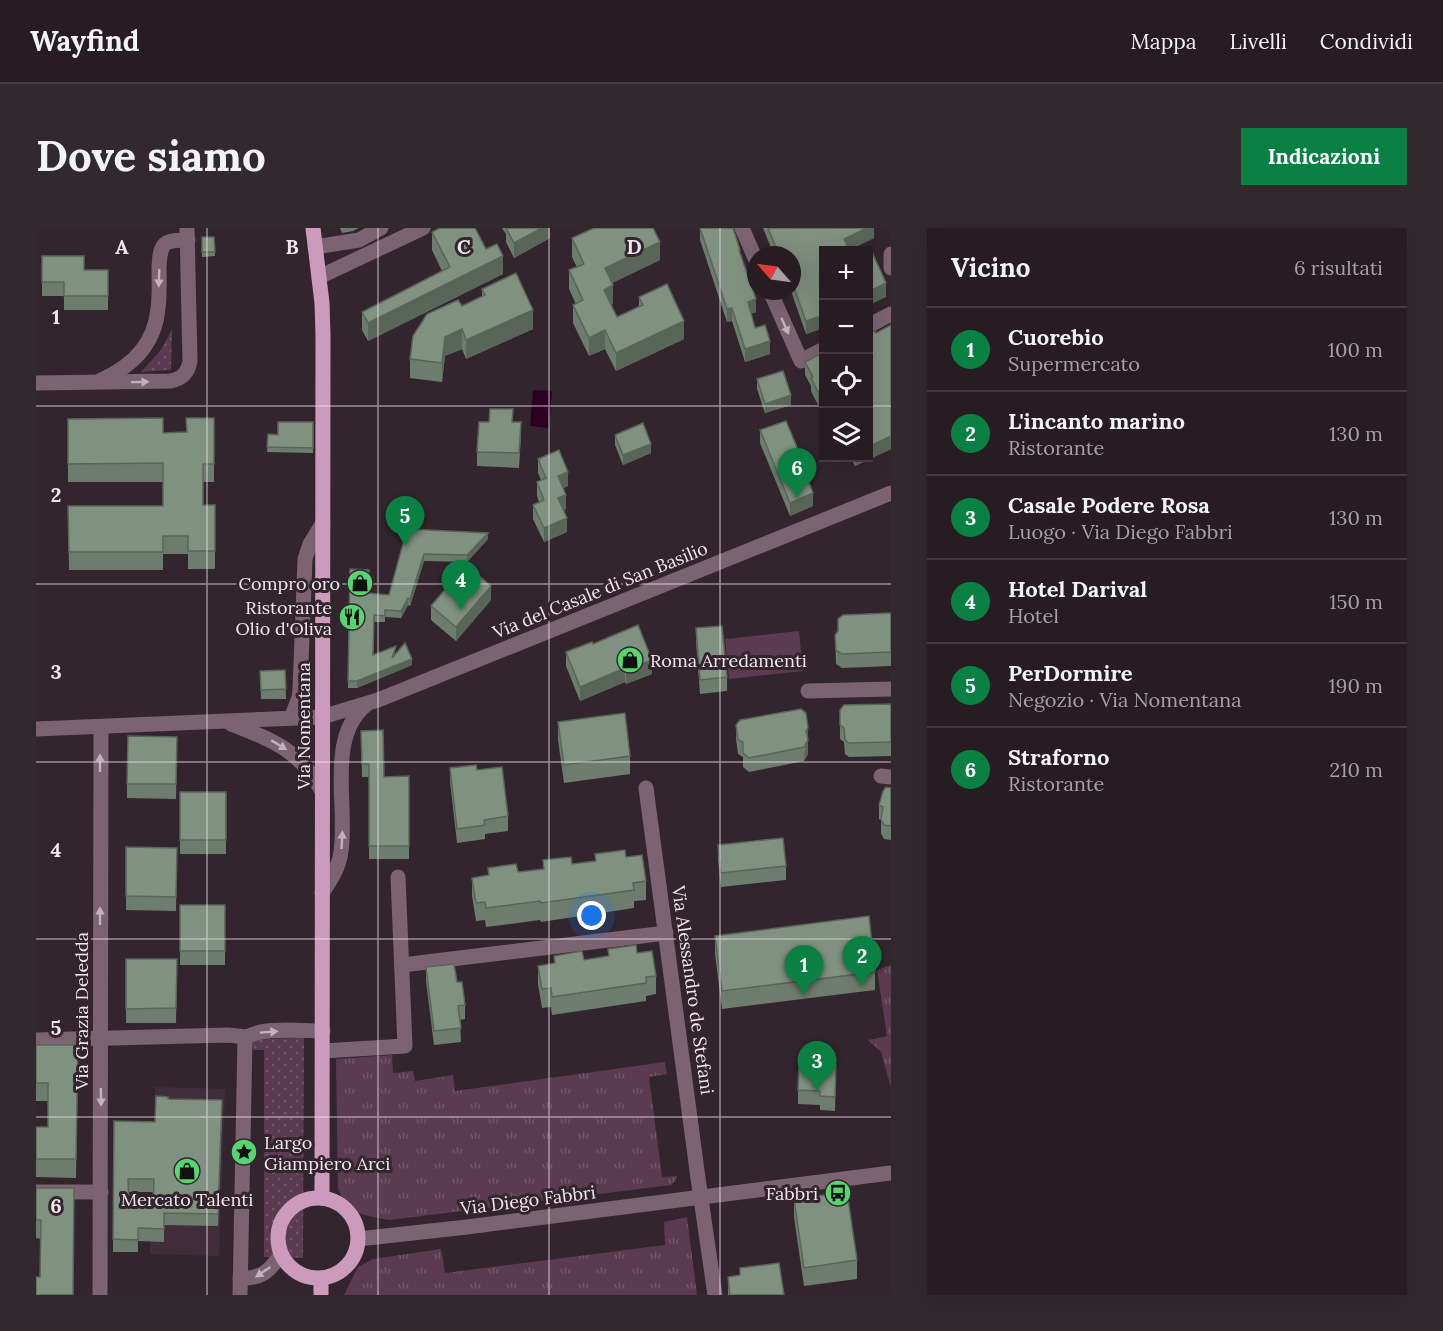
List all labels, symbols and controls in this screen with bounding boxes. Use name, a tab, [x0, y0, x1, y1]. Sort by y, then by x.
text: Wayfind	[30, 23, 139, 59]
text: Mappa	[1131, 28, 1197, 55]
text: Livelli	[1230, 28, 1287, 55]
text: Condividi	[1320, 28, 1413, 55]
button: Indicazioni	[1241, 128, 1407, 185]
text: Dove siamo	[36, 129, 266, 183]
text: A	[115, 234, 129, 259]
text: B	[285, 234, 299, 259]
text: C	[457, 234, 471, 259]
text: D	[626, 234, 642, 259]
north arrow	[747, 246, 801, 300]
map controls	[819, 246, 873, 462]
button: +	[819, 246, 873, 300]
text: Vicino	[951, 251, 1031, 284]
text: 6 risultati	[1294, 255, 1383, 280]
one-way arrow	[154, 269, 164, 288]
button: −	[819, 300, 873, 354]
text: 1	[52, 304, 60, 329]
one-way arrow	[780, 318, 790, 336]
text: Cuorebio	[1008, 323, 1104, 351]
text: 1	[966, 337, 975, 362]
text: 100 m	[1328, 337, 1383, 362]
text: Supermercato	[1008, 351, 1140, 376]
button: locate	[819, 354, 873, 408]
one-way arrow	[131, 377, 150, 387]
text: L'incanto marino	[1008, 407, 1185, 435]
button: layers	[819, 408, 873, 462]
text: 2	[965, 421, 976, 446]
text: 130 m	[1329, 421, 1383, 446]
text: Ristorante	[1008, 435, 1104, 460]
pin: 6	[778, 448, 816, 498]
text: 2	[51, 482, 61, 507]
text: Casale Podere Rosa	[1008, 491, 1210, 519]
pin: 5	[386, 496, 424, 546]
text: 3	[965, 505, 976, 530]
text: 130 m	[1329, 505, 1383, 530]
text: Luogo · Via Diego Fabbri	[1008, 519, 1233, 544]
street label: Via del Casale di San Basilio	[488, 536, 711, 644]
pin: 4	[442, 560, 480, 610]
shop icon: Compro oro	[345, 568, 375, 598]
place label: Compro oro	[238, 572, 340, 595]
text: Hotel Darival	[1008, 575, 1147, 603]
text: 4	[965, 589, 976, 614]
text: 150 m	[1329, 589, 1383, 614]
place label: Ristorante Olio d'Oliva	[236, 596, 332, 640]
restaurant icon: Ristorante Olio d'Oliva	[337, 602, 367, 632]
text: Hotel	[1008, 603, 1059, 628]
shop icon: Roma Arredamenti	[615, 645, 645, 675]
place label: Roma Arredamenti	[650, 649, 807, 672]
text: 3	[50, 659, 62, 684]
text: PerDormire	[1008, 659, 1133, 687]
street label: Via Nomentana	[292, 662, 315, 791]
text: 5	[965, 673, 976, 698]
text: 190 m	[1329, 673, 1383, 698]
text: Negozio · Via Nomentana	[1008, 687, 1242, 712]
one-way arrow	[271, 740, 288, 750]
text: Straforno	[1008, 743, 1110, 771]
one-way arrow	[95, 753, 105, 772]
text: 6	[965, 757, 976, 782]
text: 210 m	[1329, 757, 1383, 782]
text: Ristorante	[1008, 771, 1104, 796]
one-way arrow	[337, 830, 347, 849]
text: 4	[51, 837, 62, 862]
street label: Via Alessandro de Stefani	[667, 883, 719, 1096]
your location	[577, 901, 606, 930]
one-way arrow	[95, 907, 105, 926]
street label: Via Grazia Deledda	[70, 932, 93, 1091]
pin: 2	[842, 936, 882, 986]
pin: 1	[784, 946, 824, 995]
text: 5	[51, 1015, 62, 1040]
one-way arrow	[259, 1027, 278, 1037]
pin: 3	[798, 1042, 836, 1091]
one-way arrow	[96, 1088, 106, 1107]
place label: Largo Giampiero Arci	[264, 1131, 390, 1175]
place icon: Largo Giampiero Arci	[229, 1137, 259, 1167]
shop icon: Mercato Talenti	[172, 1156, 202, 1186]
bus stop icon: Fabbri	[823, 1178, 853, 1208]
street label: Via Diego Fabbri	[458, 1180, 597, 1220]
place label: Fabbri	[766, 1182, 818, 1205]
place label: Mercato Talenti	[121, 1188, 253, 1211]
text: 6	[50, 1193, 62, 1218]
one-way arrow	[256, 1266, 272, 1278]

